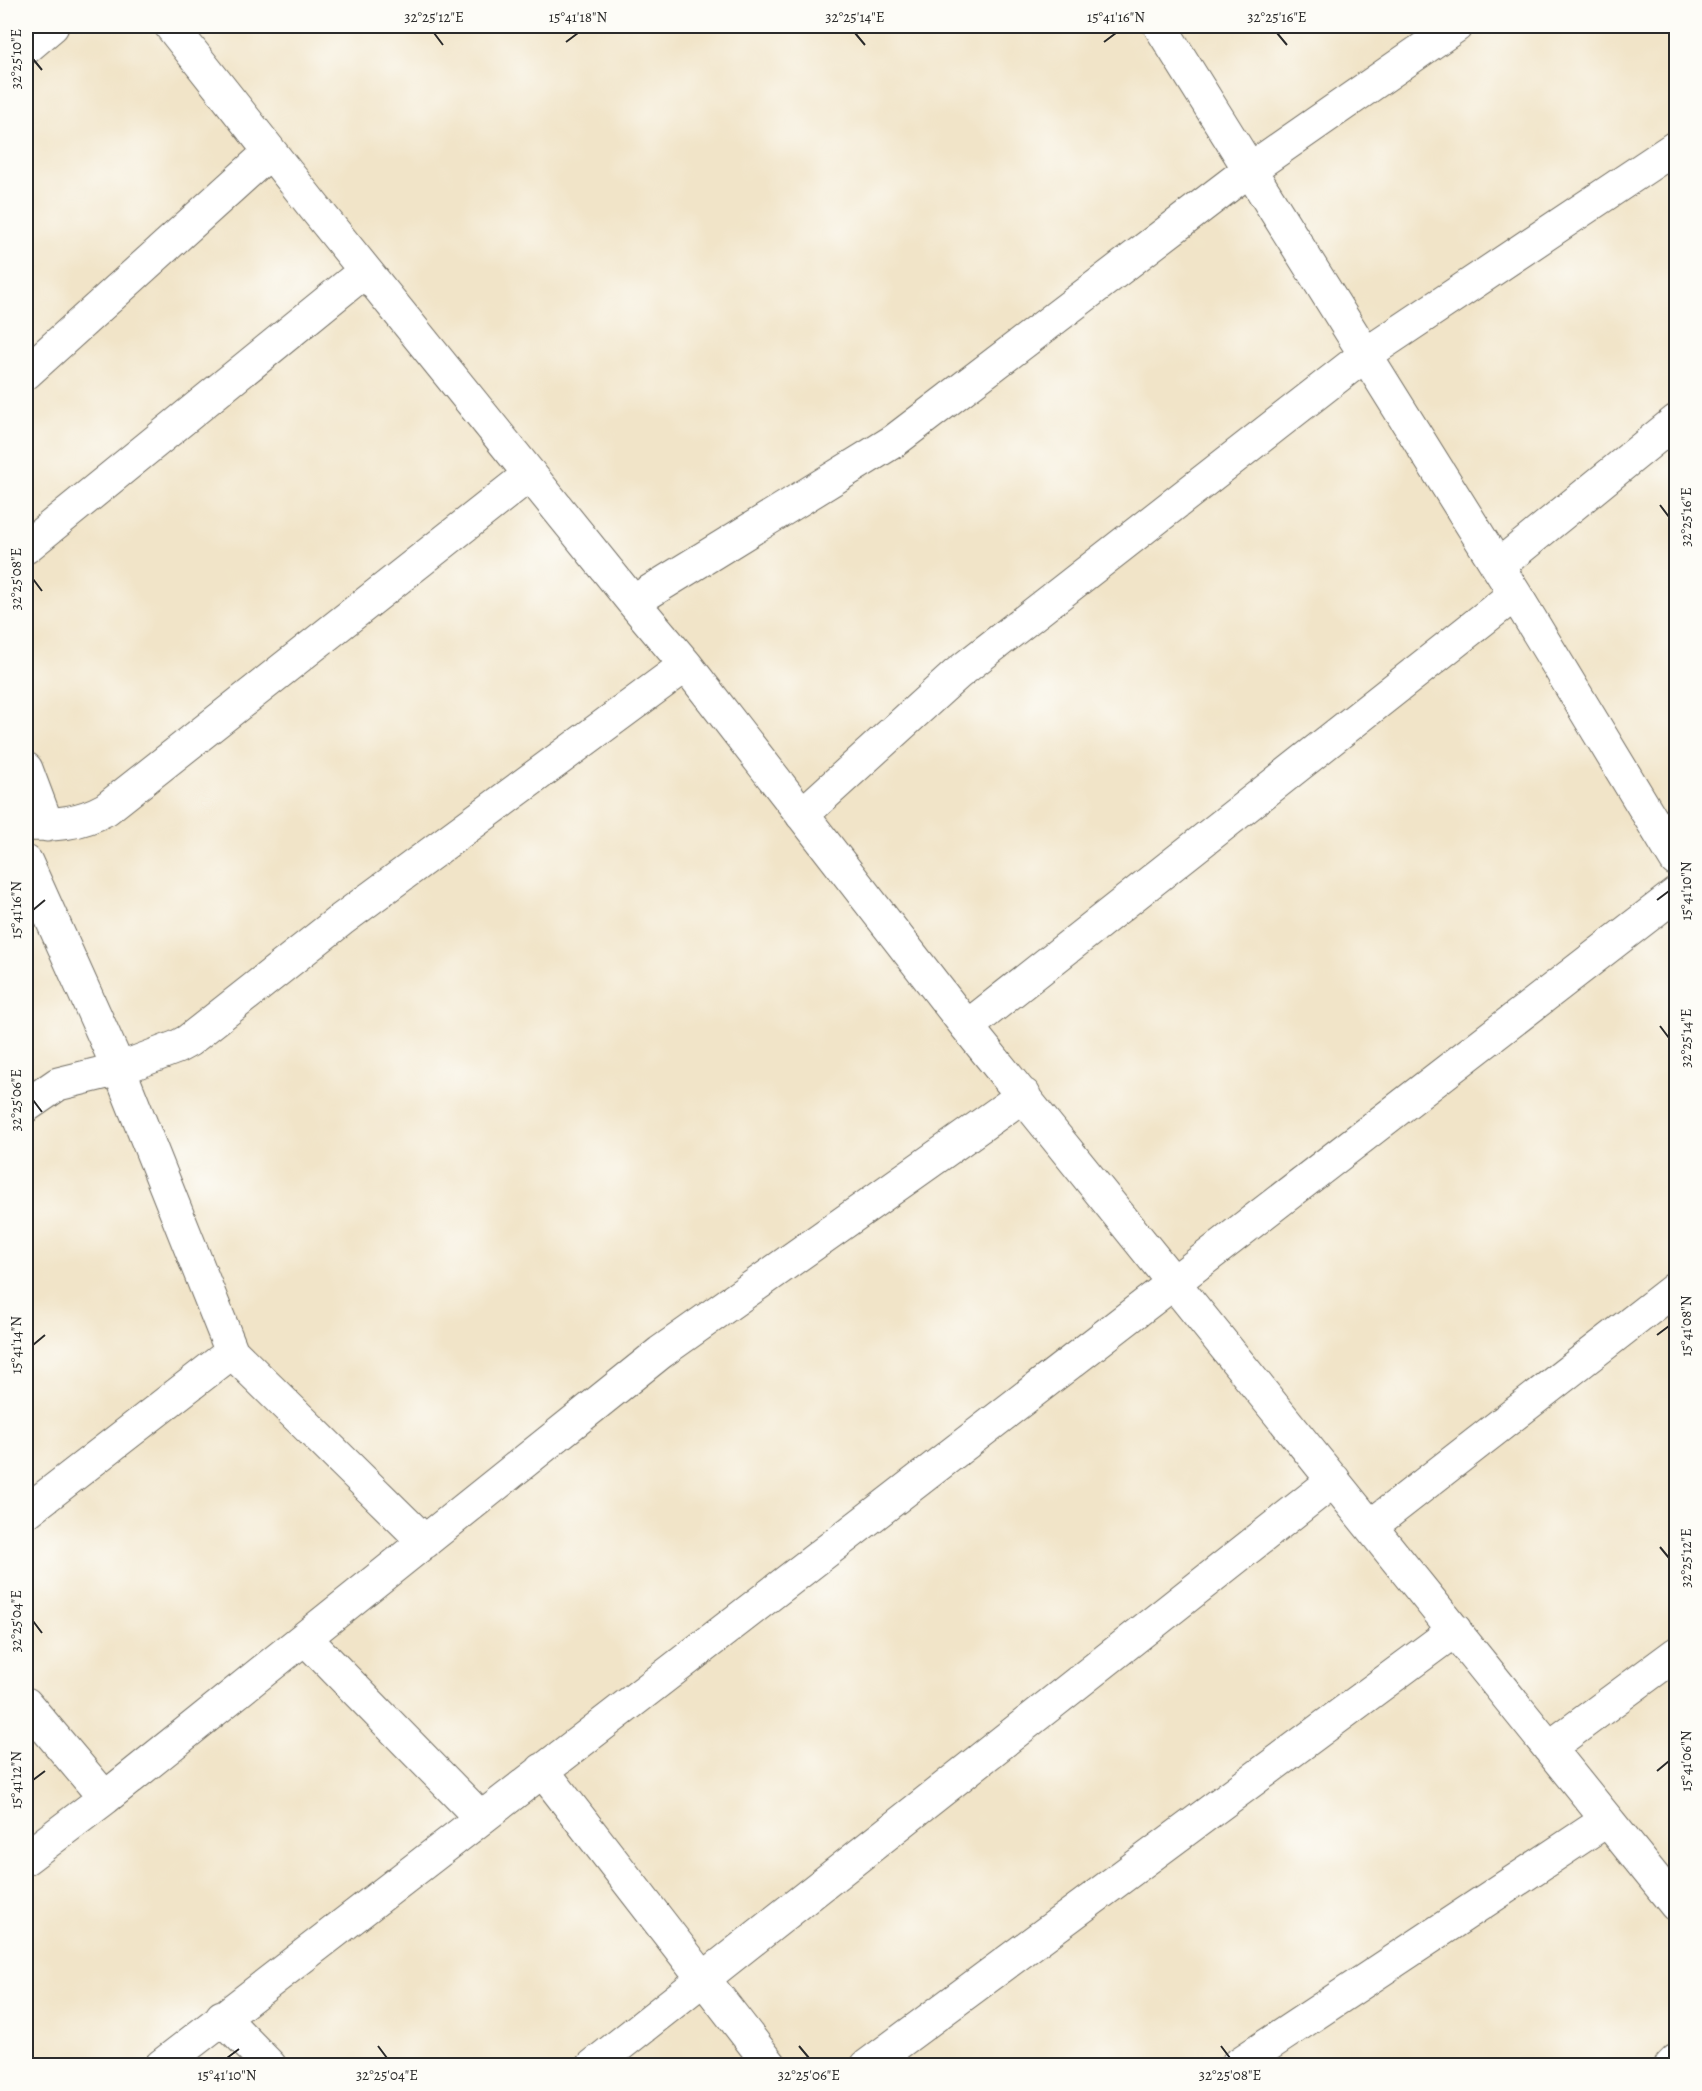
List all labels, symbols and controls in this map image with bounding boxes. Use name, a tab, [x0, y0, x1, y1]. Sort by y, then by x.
text: 32°25'12"E	[404, 7, 464, 27]
text: 15°41'18"N	[549, 7, 607, 27]
text: 32°25'14"E	[825, 7, 885, 27]
text: 15°41'16"N	[1087, 7, 1145, 27]
text: 32°25'16"E	[1247, 7, 1307, 27]
text: 32°25'10"E	[6, 29, 26, 89]
text: 32°25'16"E	[1676, 487, 1696, 547]
text: 32°25'08"E	[6, 548, 26, 610]
text: 15°41'10"N	[1676, 861, 1696, 921]
text: 15°41'16"N	[6, 881, 26, 939]
text: 32°25'14"E	[1676, 1008, 1696, 1068]
text: 32°25'06"E	[6, 1069, 26, 1131]
text: 15°41'08"N	[1676, 1295, 1696, 1357]
text: 15°41'14"N	[6, 1316, 26, 1374]
text: 32°25'12"E	[1676, 1528, 1696, 1588]
text: 32°25'04"E	[6, 1590, 26, 1652]
text: 15°41'06"N	[1676, 1730, 1696, 1791]
text: 15°41'12"N	[6, 1751, 26, 1809]
text: 15°41'10"N	[197, 2065, 257, 2085]
text: 32°25'04"E	[356, 2065, 418, 2085]
text: 32°25'06"E	[778, 2065, 840, 2085]
text: 32°25'08"E	[1199, 2065, 1261, 2085]

